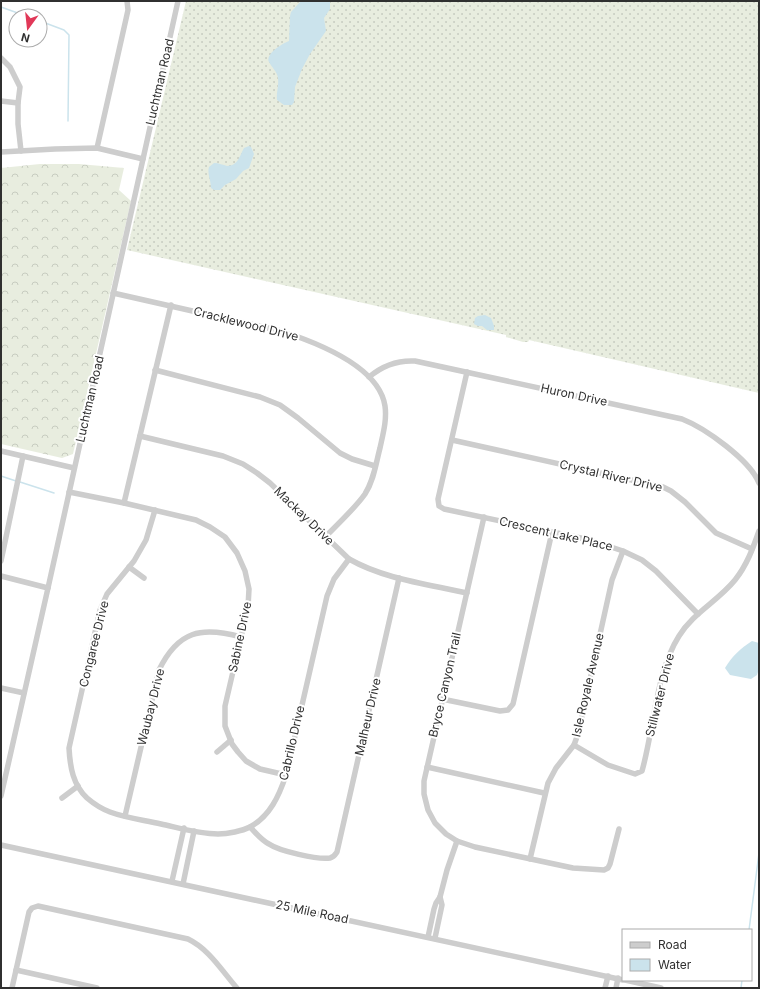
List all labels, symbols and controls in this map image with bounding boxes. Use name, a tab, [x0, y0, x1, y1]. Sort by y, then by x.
north arrow	[8, 8, 48, 48]
text: N	[20, 30, 31, 46]
street label: Luchtman Road	[142, 37, 177, 127]
street label: Cracklewood Drive	[192, 303, 300, 344]
street label: Luchtman Road	[72, 354, 107, 444]
street label: Huron Drive	[539, 380, 609, 409]
street label: Crystal River Drive	[558, 456, 664, 495]
street label: Mackay Drive	[271, 483, 337, 548]
street label: Crescent Lake Place	[498, 513, 614, 554]
street label: Congaree Drive	[76, 599, 112, 689]
street label: Sabine Drive	[225, 600, 254, 674]
street label: Bryce Canyon Trail	[425, 631, 464, 739]
street label: Isle Royale Avenue	[568, 631, 607, 738]
street label: Stillwater Drive	[642, 652, 677, 738]
street label: Waubay Drive	[134, 667, 167, 747]
street label: Malheur Drive	[351, 677, 384, 757]
street label: Cabrillo Drive	[276, 704, 307, 782]
street label: 25 Mile Road	[274, 896, 350, 927]
legend	[622, 929, 752, 981]
text: Road	[658, 937, 687, 952]
text: Water	[658, 957, 692, 972]

